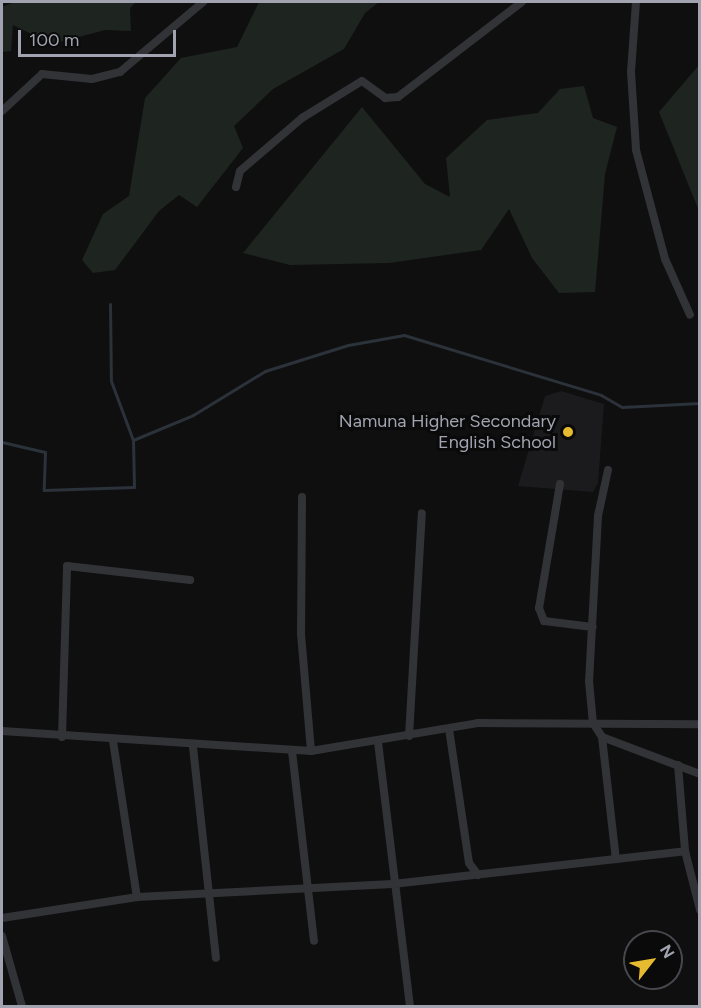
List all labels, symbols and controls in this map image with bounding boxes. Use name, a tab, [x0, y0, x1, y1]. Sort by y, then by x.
scale bar	[21, 18, 178, 56]
text: 100 m	[29, 29, 79, 51]
place label: Namuna Higher Secondary English School	[339, 411, 556, 454]
marker: Namuna Higher Secondary English School	[561, 425, 575, 439]
north arrow	[623, 930, 683, 990]
text: N	[656, 941, 678, 962]

